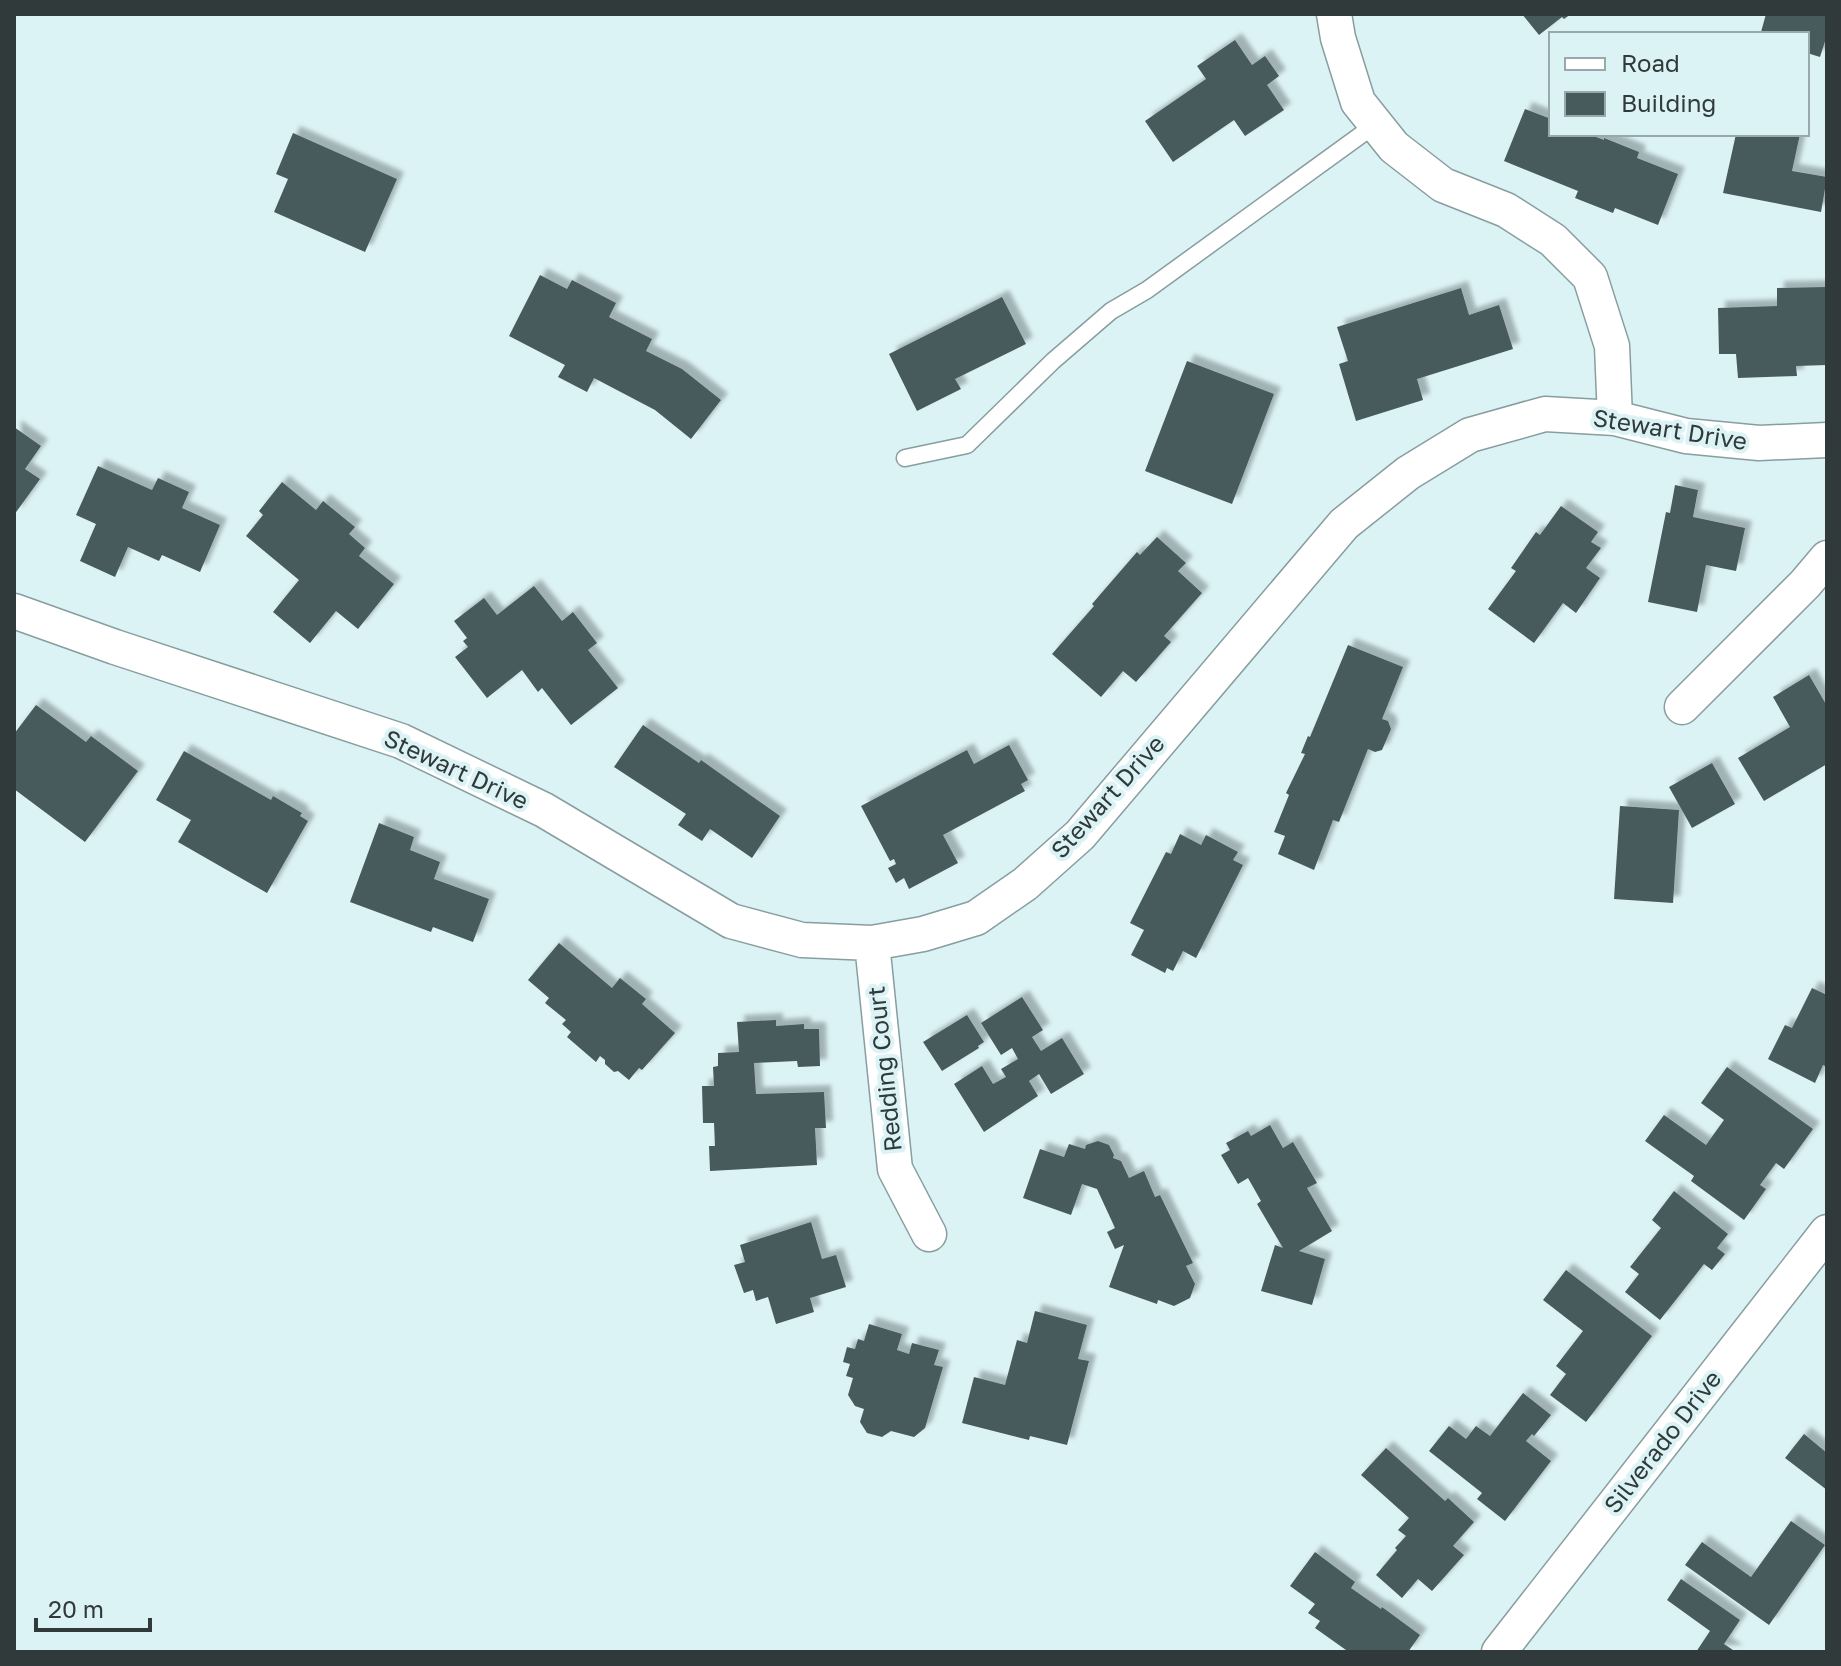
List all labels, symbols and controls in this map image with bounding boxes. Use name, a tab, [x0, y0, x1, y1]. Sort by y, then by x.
legend	[1549, 32, 1809, 136]
text: Road	[1621, 48, 1680, 77]
text: Building	[1621, 88, 1716, 117]
street label: Stewart Drive	[1591, 402, 1749, 455]
street label: Stewart Drive	[380, 723, 533, 815]
street label: Stewart Drive	[1044, 728, 1170, 864]
street label: Redding Court	[860, 985, 907, 1153]
street label: Silverado Drive	[1597, 1364, 1727, 1518]
scale bar	[36, 1582, 150, 1632]
text: 20 m	[48, 1594, 104, 1623]

